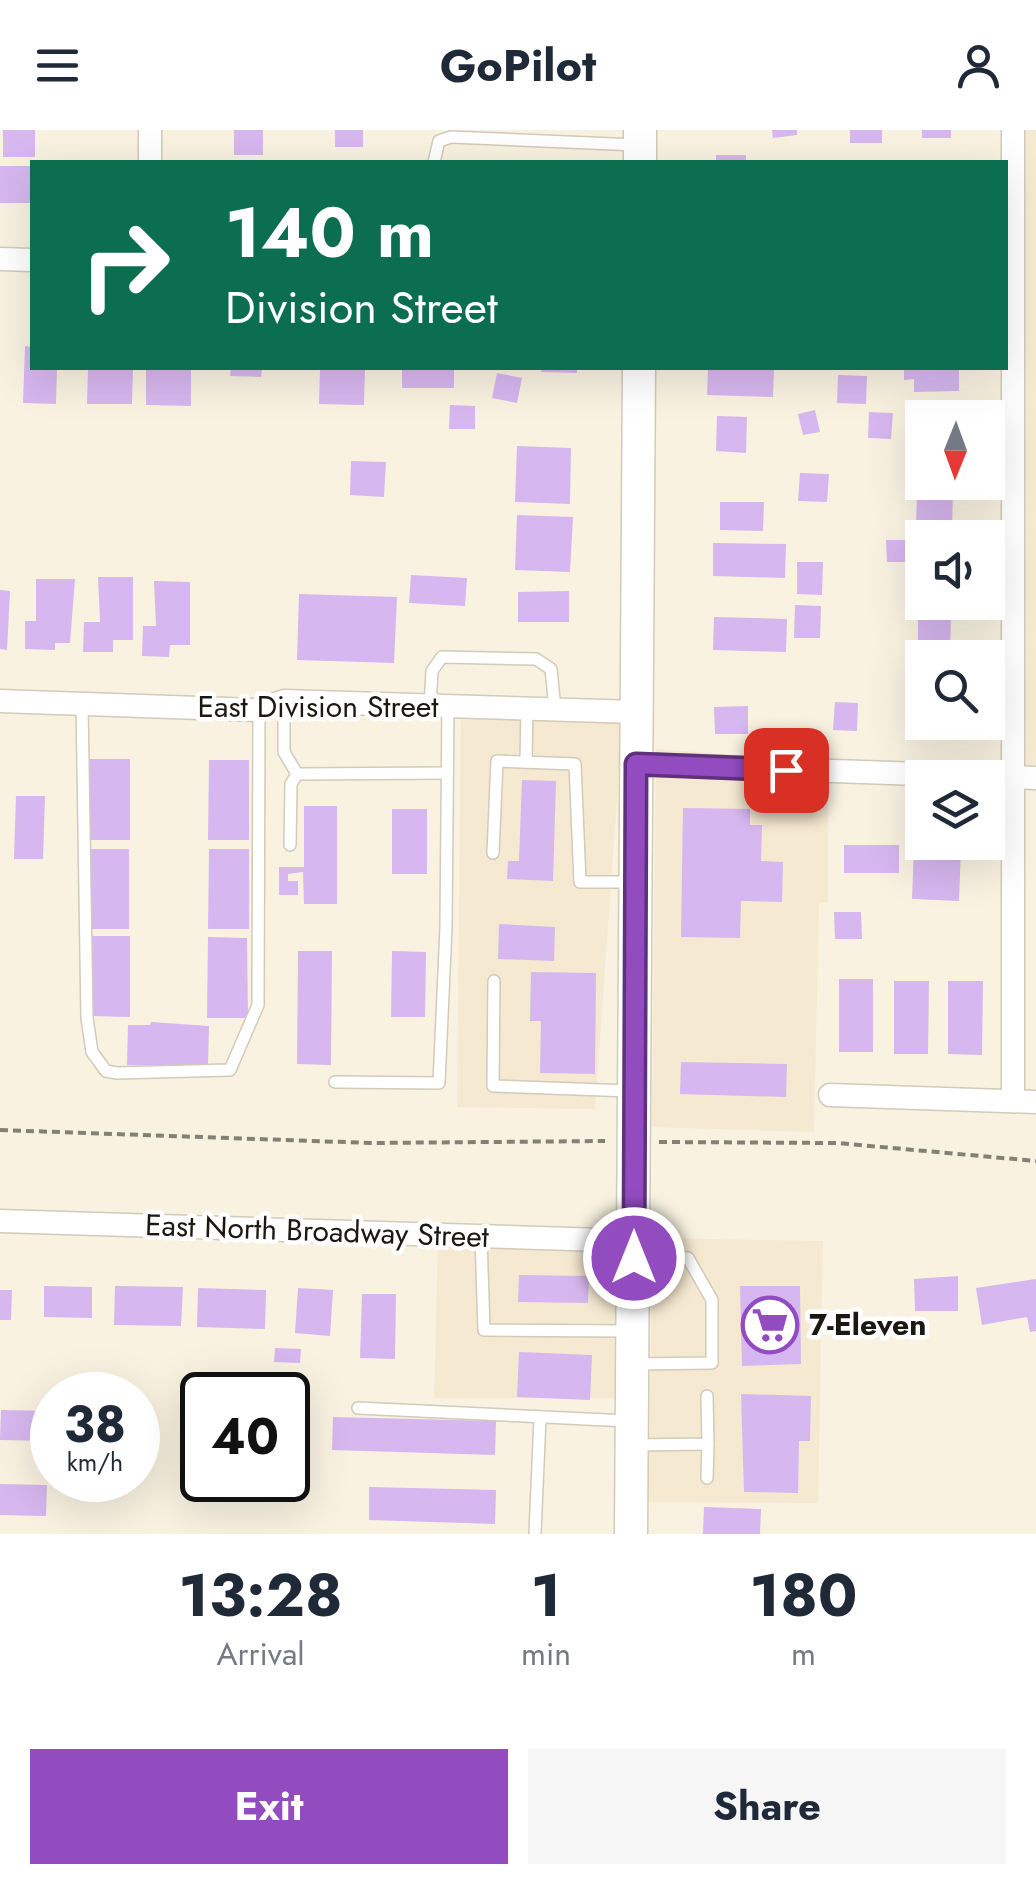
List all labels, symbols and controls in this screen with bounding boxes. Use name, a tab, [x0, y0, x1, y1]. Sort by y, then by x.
text: GoPilot	[440, 33, 596, 98]
icon: menu	[30, 38, 85, 93]
icon: person	[951, 38, 1006, 93]
text: 140 m	[225, 182, 434, 283]
icon: right	[60, 200, 190, 330]
text: Division Street	[225, 275, 498, 340]
north arrow	[905, 400, 1005, 500]
map controls	[905, 400, 1005, 860]
button: sound	[905, 520, 1005, 620]
button: search	[905, 640, 1005, 740]
street label: East Division Street	[197, 685, 439, 728]
pin	[744, 728, 829, 813]
icon: arrive	[759, 743, 814, 798]
button: layers	[905, 760, 1005, 860]
street label: East North Broadway Street	[144, 1203, 490, 1258]
position arrow	[582, 1206, 686, 1310]
supermarket icon: 7-Eleven	[740, 1295, 800, 1355]
place label: 7-Eleven	[809, 1303, 926, 1346]
speed limit sign: 40	[180, 1372, 310, 1502]
text: 38	[64, 1388, 126, 1461]
text: km/h	[67, 1444, 123, 1480]
text: 13:28	[178, 1552, 343, 1639]
text: 1	[531, 1552, 561, 1639]
text: 180	[750, 1552, 858, 1639]
text: Arrival	[216, 1631, 305, 1677]
text: min	[521, 1631, 571, 1677]
text: m	[791, 1631, 816, 1677]
button: Exit	[30, 1749, 508, 1864]
button: Share	[528, 1749, 1006, 1864]

